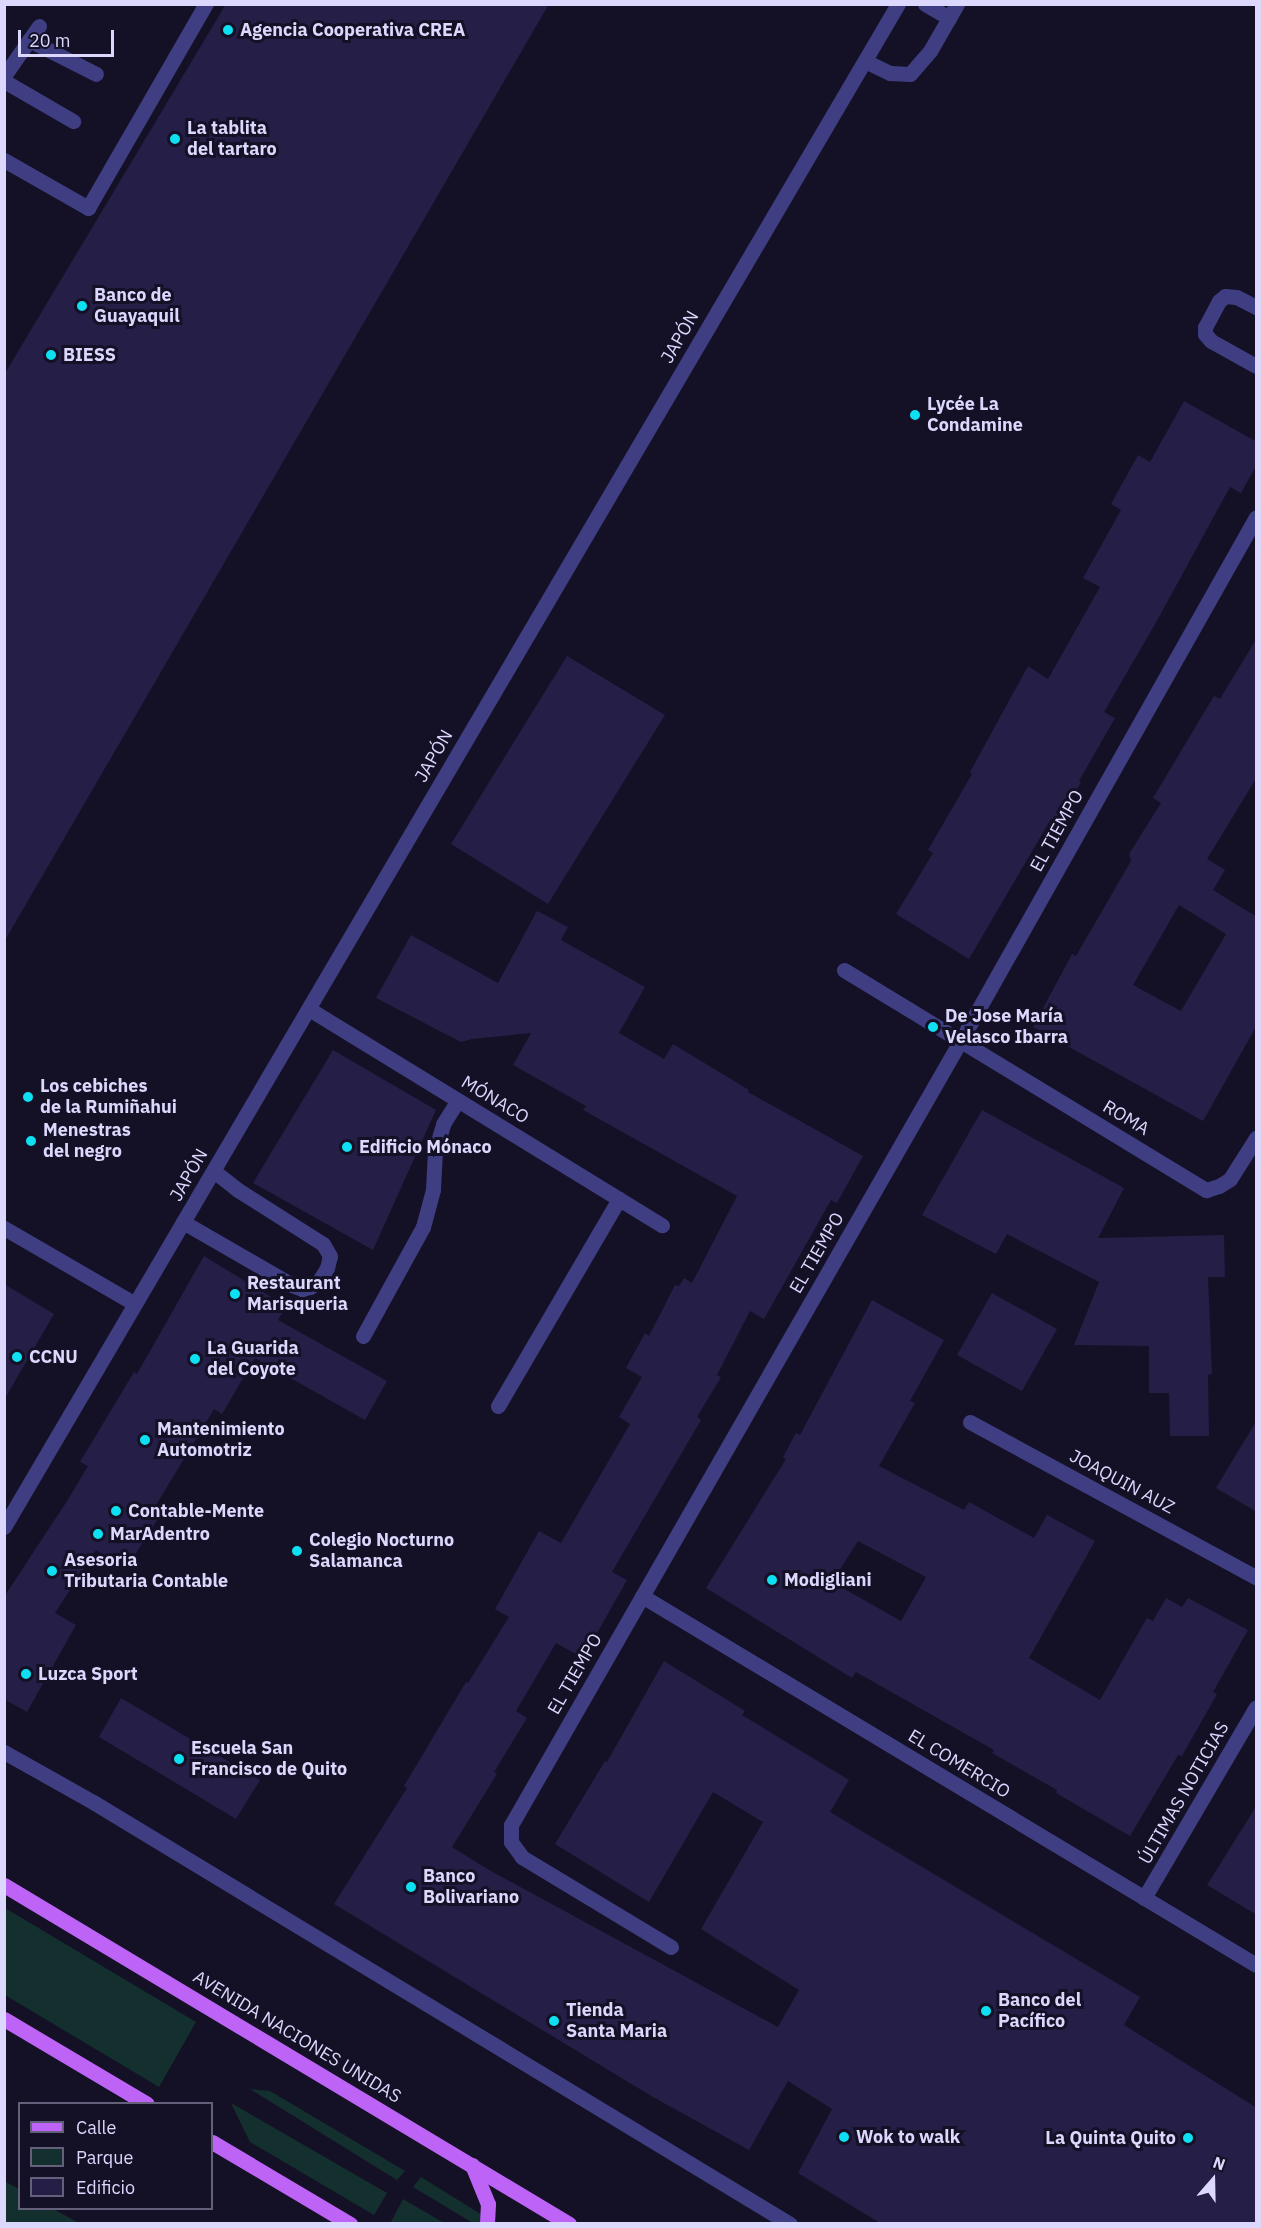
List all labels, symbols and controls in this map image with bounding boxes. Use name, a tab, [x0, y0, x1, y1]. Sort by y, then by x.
scale bar	[21, 18, 117, 56]
place label: Agencia Cooperativa CREA	[240, 19, 465, 41]
marker: Agencia Cooperativa CREA	[221, 23, 235, 37]
text: 20 m	[29, 29, 71, 52]
place label: La tablita del tartaro	[187, 118, 277, 160]
marker: La tablita del tartaro	[168, 132, 182, 146]
place label: Banco de Guayaquil	[94, 285, 180, 328]
marker: Banco de Guayaquil	[75, 299, 89, 313]
street label: JAPÓN	[656, 307, 704, 367]
place label: BIESS	[63, 344, 116, 366]
marker: BIESS	[44, 348, 58, 362]
place label: Lycée La Condamine	[927, 394, 1023, 436]
marker: Lycée La Condamine	[908, 408, 922, 422]
street label: JAPÓN	[410, 726, 458, 786]
street label: EL TIEMPO	[1026, 786, 1088, 876]
place label: De Jose María Velasco Ibarra	[945, 1006, 1068, 1048]
marker: De Jose María Velasco Ibarra	[926, 1020, 940, 1034]
street label: MÓNACO	[457, 1071, 533, 1129]
place label: Los cebiches de la Rumiñahui	[40, 1076, 177, 1118]
marker: Los cebiches de la Rumiñahui	[21, 1090, 35, 1104]
street label: ROMA	[1099, 1096, 1153, 1140]
place label: Menestras del negro	[43, 1120, 131, 1162]
marker: Menestras del negro	[24, 1134, 38, 1148]
place label: Edificio Mónaco	[359, 1136, 492, 1158]
marker: Edificio Mónaco	[340, 1140, 354, 1154]
street label: JAPÓN	[165, 1145, 213, 1205]
street label: EL TIEMPO	[785, 1209, 849, 1297]
place label: Restaurant Marisqueria	[247, 1273, 348, 1316]
marker: Restaurant Marisqueria	[228, 1287, 242, 1301]
place label: La Guarida del Coyote	[207, 1338, 299, 1380]
place label: CCNU	[29, 1346, 78, 1368]
marker: CCNU	[10, 1350, 24, 1364]
marker: La Guarida del Coyote	[188, 1352, 202, 1366]
place label: Mantenimiento Automotriz	[157, 1419, 285, 1462]
marker: Mantenimiento Automotriz	[138, 1433, 152, 1447]
street label: JOAQUIN AUZ	[1066, 1445, 1178, 1519]
place label: Contable-Mente	[128, 1500, 264, 1522]
marker: Contable-Mente	[109, 1504, 123, 1518]
place label: MarAdentro	[110, 1523, 210, 1545]
marker: MarAdentro	[91, 1527, 105, 1541]
place label: Colegio Nocturno Salamanca	[309, 1530, 454, 1572]
marker: Colegio Nocturno Salamanca	[290, 1544, 304, 1558]
place label: Asesoria Tributaria Contable	[64, 1550, 228, 1592]
marker: Asesoria Tributaria Contable	[45, 1564, 59, 1578]
place label: Modigliani	[784, 1569, 872, 1591]
marker: Modigliani	[765, 1573, 779, 1587]
street label: EL TIEMPO	[543, 1630, 607, 1718]
place label: Luzca Sport	[38, 1663, 138, 1685]
marker: Luzca Sport	[19, 1667, 33, 1681]
street label: ÚLTIMAS NOTICIAS	[1134, 1718, 1234, 1868]
street label: EL COMERCIO	[904, 1725, 1014, 1803]
place label: Escuela San Francisco de Quito	[191, 1738, 347, 1780]
marker: Escuela San Francisco de Quito	[172, 1752, 186, 1766]
place label: Banco Bolivariano	[423, 1866, 519, 1908]
marker: Banco Bolivariano	[404, 1880, 418, 1894]
street label: AVENIDA NACIONES UNIDAS	[189, 1966, 405, 2108]
place label: Banco del Pacífico	[998, 1990, 1081, 2032]
place label: Tienda Santa Maria	[566, 2000, 667, 2042]
marker: Banco del Pacífico	[979, 2004, 993, 2018]
marker: Tienda Santa Maria	[547, 2014, 561, 2028]
legend	[18, 2102, 213, 2210]
text: Calle	[76, 2116, 116, 2139]
place label: Wok to walk	[856, 2126, 960, 2148]
place label: La Quinta Quito	[1045, 2127, 1176, 2149]
marker: Wok to walk	[837, 2130, 851, 2144]
marker: La Quinta Quito	[1181, 2131, 1195, 2145]
text: Parque	[76, 2146, 133, 2169]
north arrow	[1183, 2150, 1243, 2210]
text: N	[1210, 2152, 1228, 2174]
text: Edificio	[76, 2176, 135, 2199]

